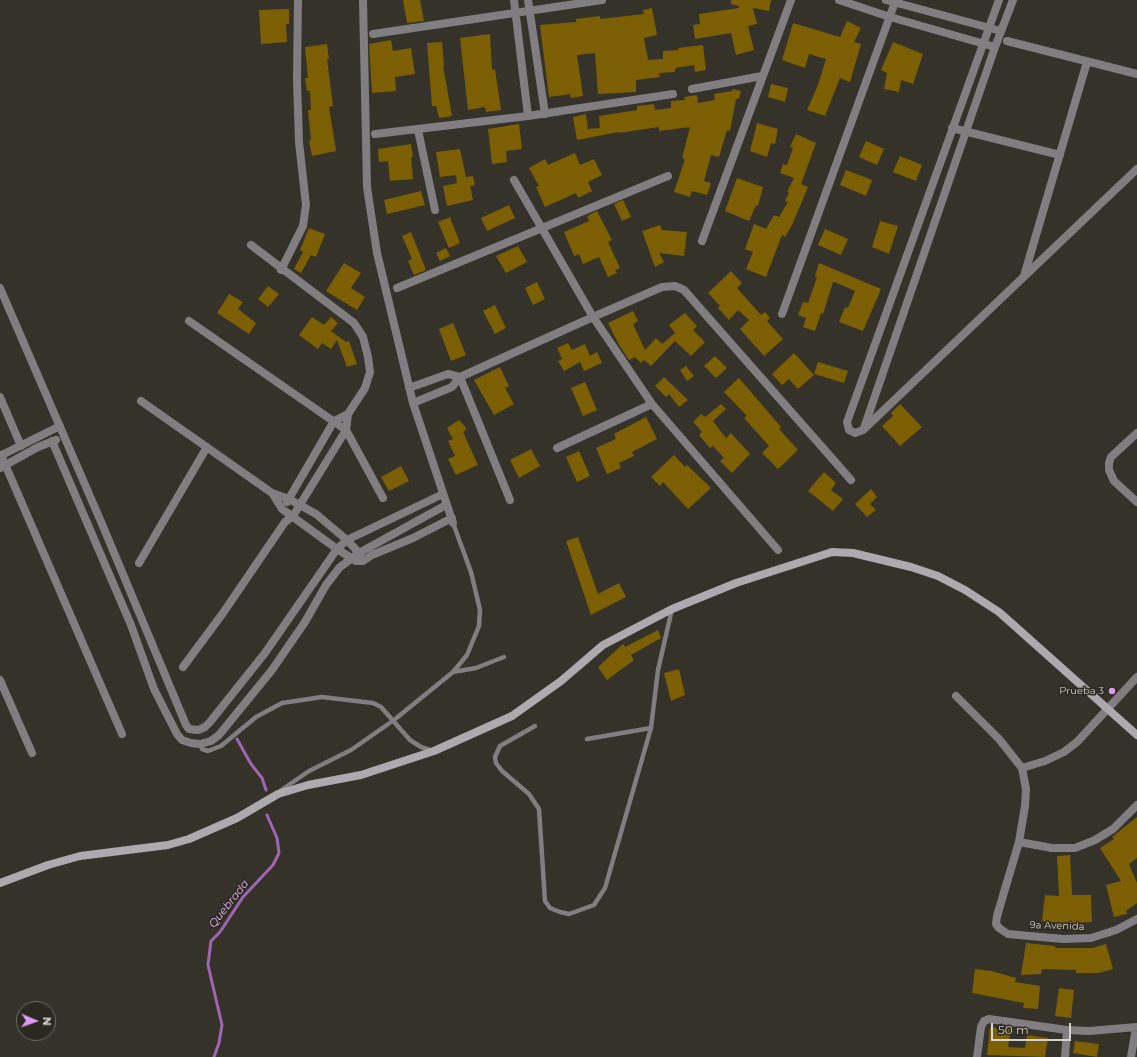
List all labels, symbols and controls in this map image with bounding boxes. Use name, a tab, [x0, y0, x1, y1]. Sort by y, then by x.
place label: Prueba 3	[1059, 685, 1104, 697]
marker: Prueba 3	[1107, 686, 1117, 696]
water label: Quebrada	[206, 877, 252, 931]
street label: 9a Avenida	[1029, 919, 1085, 933]
north arrow	[16, 1001, 56, 1041]
scale bar	[993, 1015, 1073, 1041]
text: N	[40, 1017, 54, 1026]
text: 50 m	[998, 1022, 1029, 1037]

